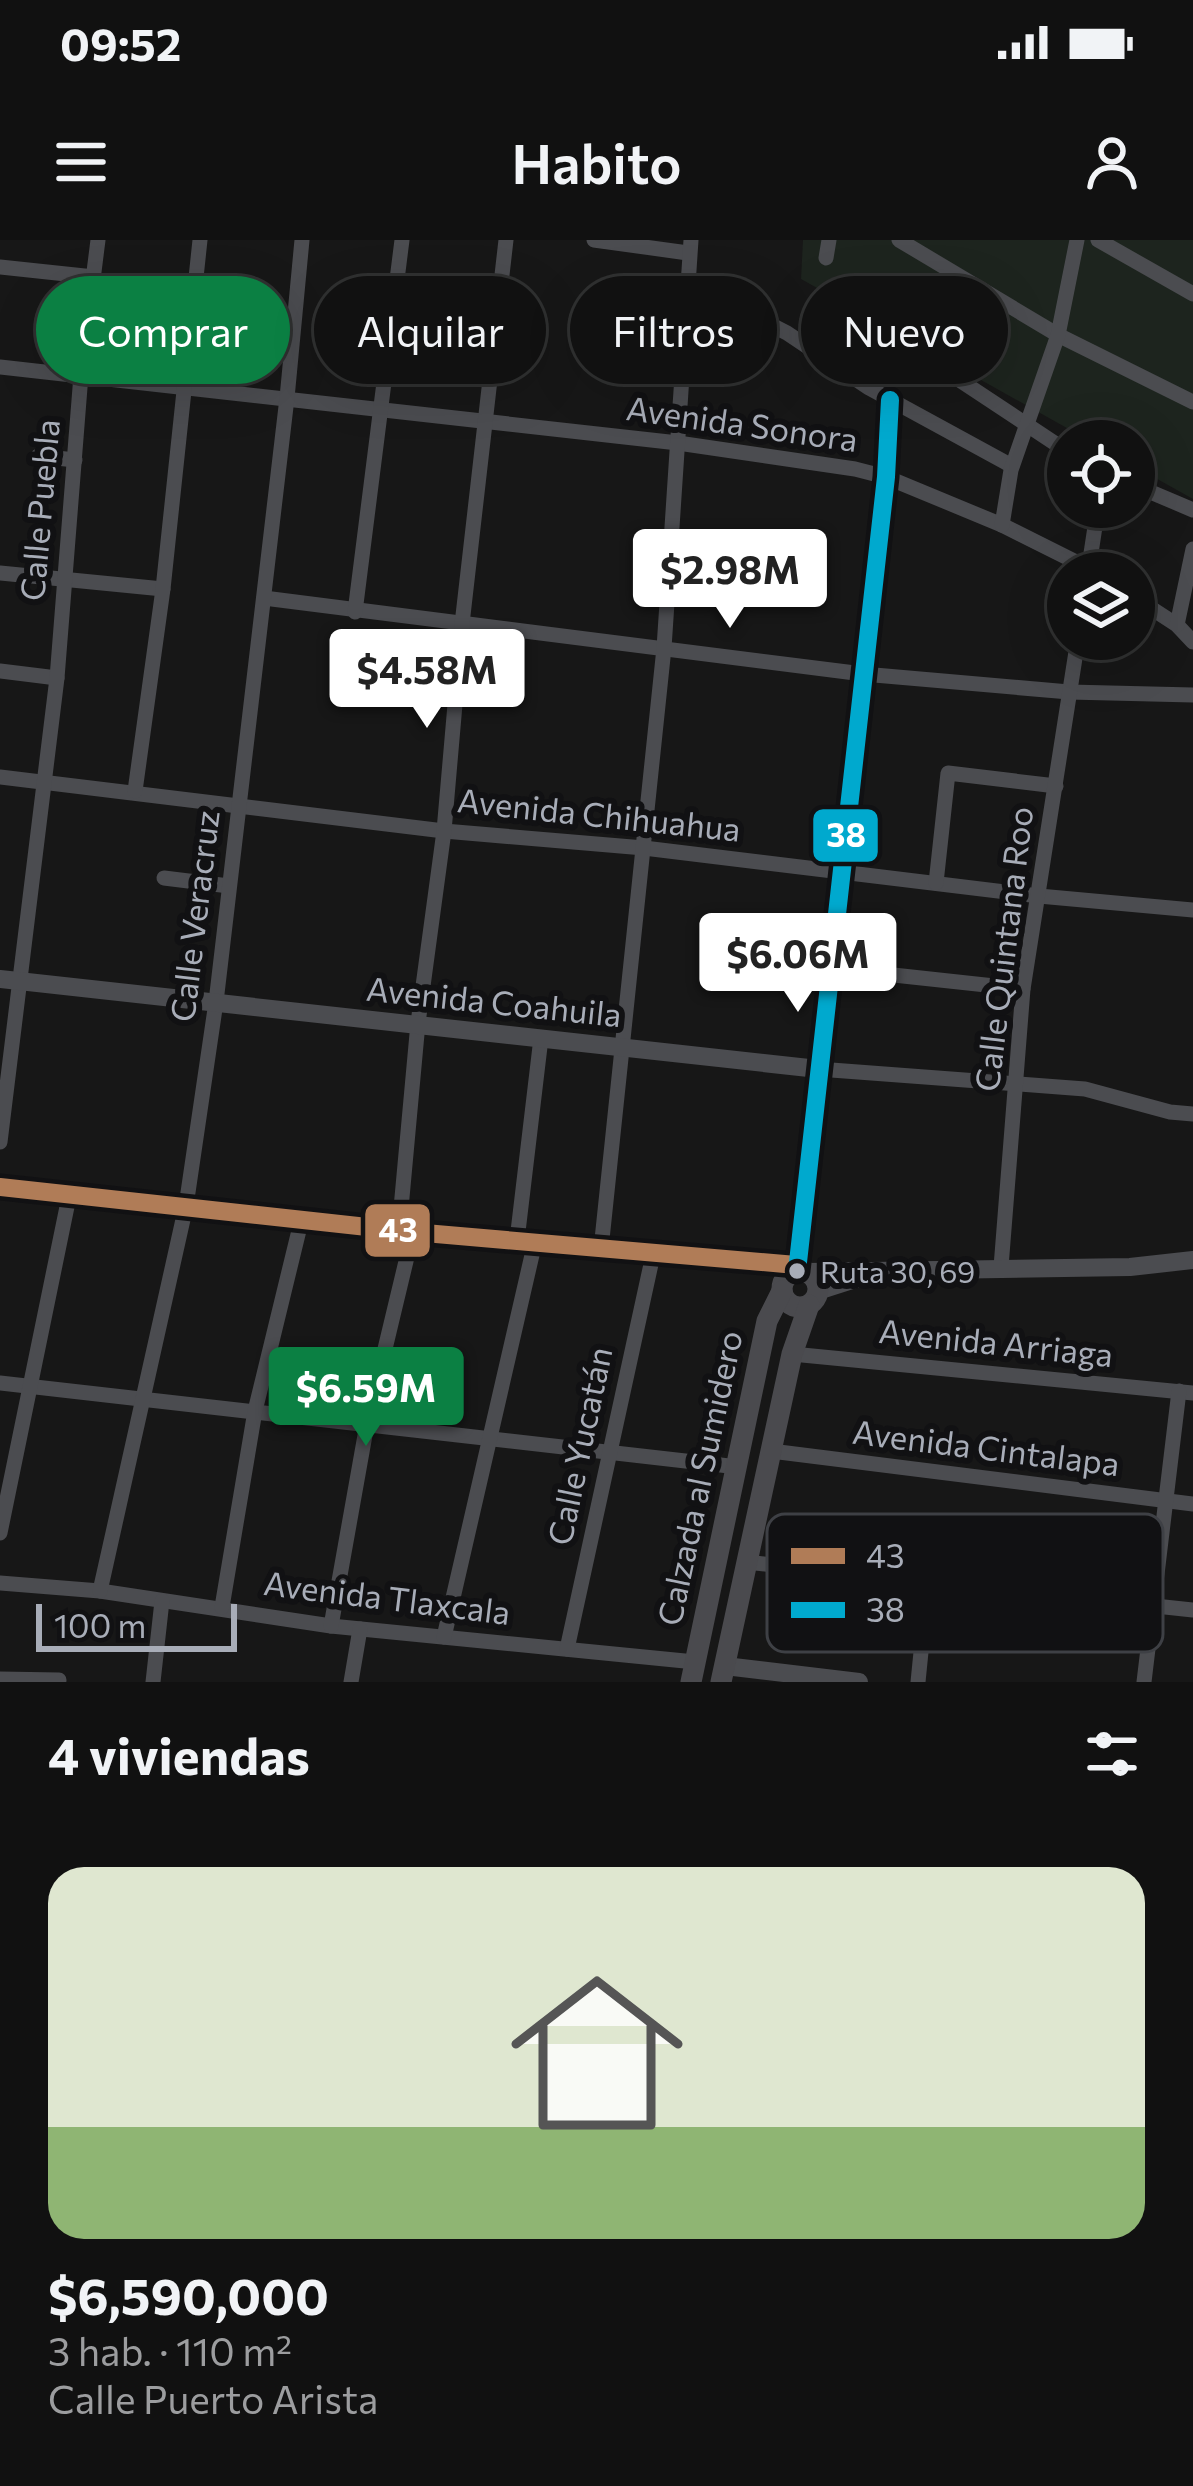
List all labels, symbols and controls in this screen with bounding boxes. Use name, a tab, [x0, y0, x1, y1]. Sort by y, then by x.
text: 09:52	[60, 15, 181, 70]
icon: menu	[48, 129, 114, 195]
text: Habito	[511, 129, 682, 195]
icon: person	[1079, 129, 1145, 195]
chip: Comprar	[36, 276, 290, 384]
chip: Alquilar	[314, 276, 546, 384]
chip: Filtros	[570, 276, 777, 384]
chip: Nuevo	[801, 276, 1008, 384]
street label: Avenida Sonora	[624, 386, 860, 459]
street label: Calle Puebla	[10, 417, 67, 602]
map controls	[1047, 420, 1155, 660]
button: locate	[1047, 420, 1155, 528]
pin: $2.98M	[632, 529, 828, 631]
text: $2.98M	[660, 544, 800, 592]
button: layers	[1047, 552, 1155, 660]
pin: $4.58M	[329, 629, 525, 731]
text: $4.58M	[357, 644, 497, 692]
street label: Avenida Chihuahua	[456, 778, 743, 849]
street label: Calle Quintana Roo	[965, 804, 1040, 1094]
line badge: 38	[811, 807, 880, 864]
street label: Calle Veracruz	[160, 808, 227, 1024]
text: 38	[826, 813, 866, 854]
pin: $6.06M	[700, 913, 896, 1015]
text: $6.06M	[726, 928, 870, 976]
street label: Avenida Coahuila	[365, 967, 624, 1034]
line badge: 43	[363, 1202, 432, 1259]
text: 43	[378, 1208, 418, 1249]
place label: Ruta 30, 69	[820, 1252, 975, 1289]
marker: Ruta 30, 69	[786, 1260, 808, 1282]
street label: Avenida Arriaga	[877, 1309, 1115, 1374]
street label: Calzada al Sumidero	[647, 1327, 750, 1629]
street label: Calle Yucatán	[538, 1343, 620, 1548]
pin: $6.59M	[268, 1347, 464, 1449]
text: $6.59M	[296, 1362, 436, 1410]
street label: Avenida Cintalapa	[850, 1410, 1122, 1483]
legend	[767, 1514, 1163, 1652]
text: 43	[866, 1534, 905, 1575]
street label: Avenida Tlaxcala	[262, 1561, 513, 1632]
text: 38	[866, 1588, 905, 1629]
scale bar	[36, 1598, 237, 1651]
text: 100 m	[54, 1604, 146, 1645]
icon: filters	[1079, 1721, 1145, 1787]
text: 4 viviendas	[48, 1723, 310, 1786]
icon: home	[489, 1945, 705, 2161]
text: $6,590,000	[48, 2263, 329, 2326]
text: 3 hab. · 110 m²	[48, 2326, 292, 2374]
text: Calle Puerto Arista	[48, 2374, 378, 2422]

